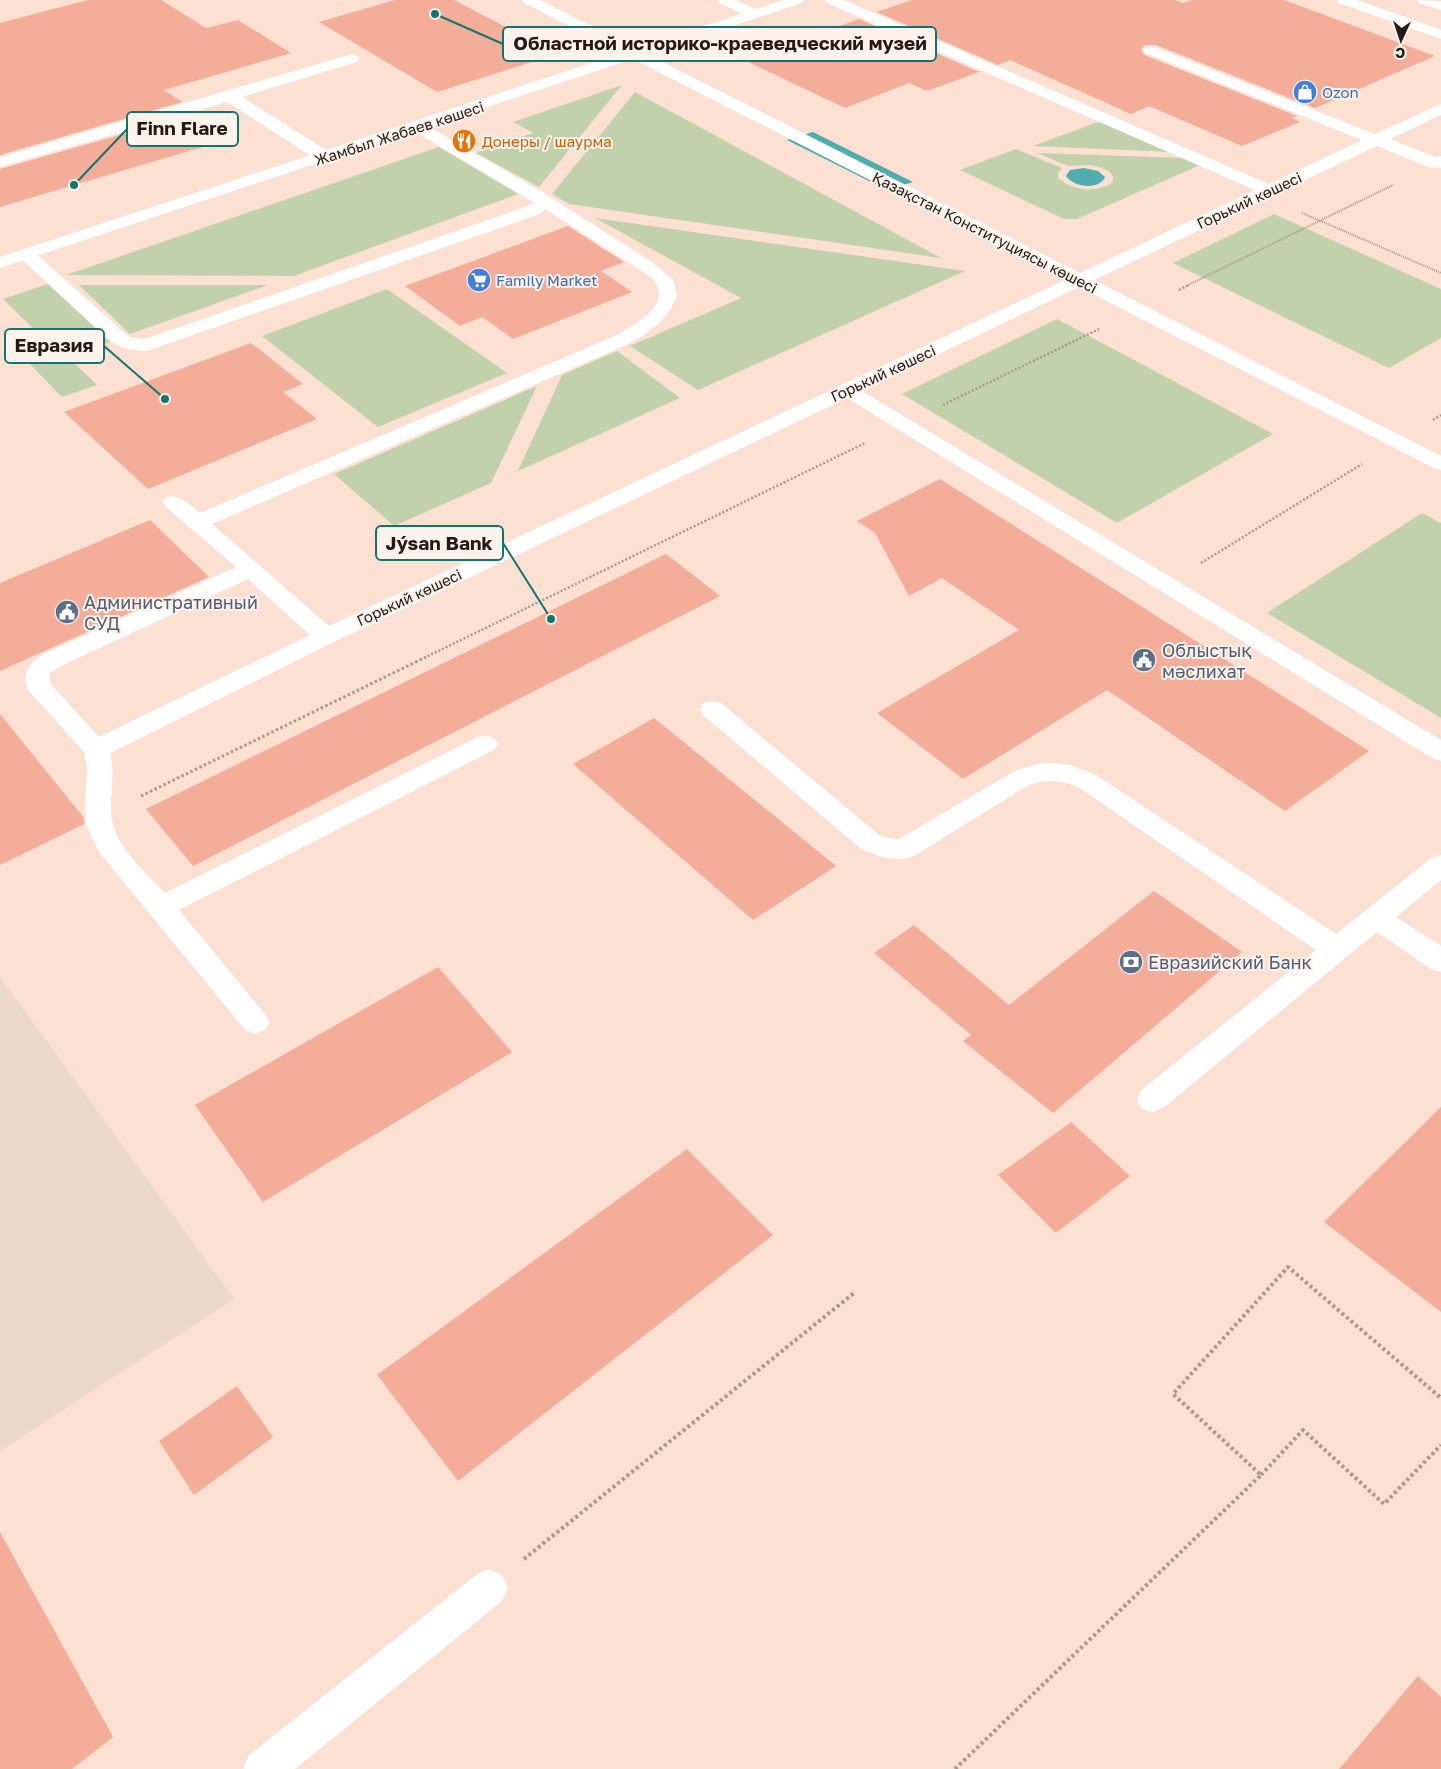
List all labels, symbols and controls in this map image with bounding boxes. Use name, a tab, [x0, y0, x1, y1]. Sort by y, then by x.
north arrow	[1376, 15, 1426, 65]
callout: Oбластной историко-краеведческий музей	[503, 27, 936, 61]
text: Oбластной историко-краеведческий музей	[513, 31, 927, 54]
text: С	[1395, 45, 1406, 62]
shop icon: Ozon	[1292, 79, 1318, 105]
place label: Ozon	[1322, 83, 1359, 101]
street label: Жамбыл Жабаев көшесі	[312, 97, 486, 169]
callout: Finn Flare	[127, 112, 238, 146]
text: Finn Flare	[136, 116, 228, 139]
restaurant icon: Донеры / шаурма	[451, 128, 477, 154]
place label: Донеры / шаурма	[482, 132, 612, 150]
street label: Қазақстан Конституциясы көшесі	[870, 167, 1100, 297]
street label: Горький көшесі	[1194, 168, 1304, 232]
supermarket icon: Family Мarket	[466, 267, 492, 293]
place label: Family Мarket	[496, 271, 597, 289]
callout: Евразия	[5, 329, 104, 363]
text: Евразия	[15, 333, 93, 356]
street label: Горький көшесі	[828, 341, 938, 405]
callout: Jýsan Bank	[376, 526, 503, 560]
text: Jýsan Bank	[386, 531, 492, 554]
street label: Горький көшесі	[354, 565, 464, 629]
place label: Административный СУД	[84, 591, 258, 634]
public building icon: Административный СУД	[54, 599, 80, 625]
place label: Облыстық мәслихат	[1162, 639, 1252, 682]
public building icon: Облыстық мәслихат	[1131, 647, 1157, 673]
bank icon: Евразийский Банк	[1118, 949, 1144, 975]
place label: Евразийский Банк	[1148, 951, 1312, 973]

